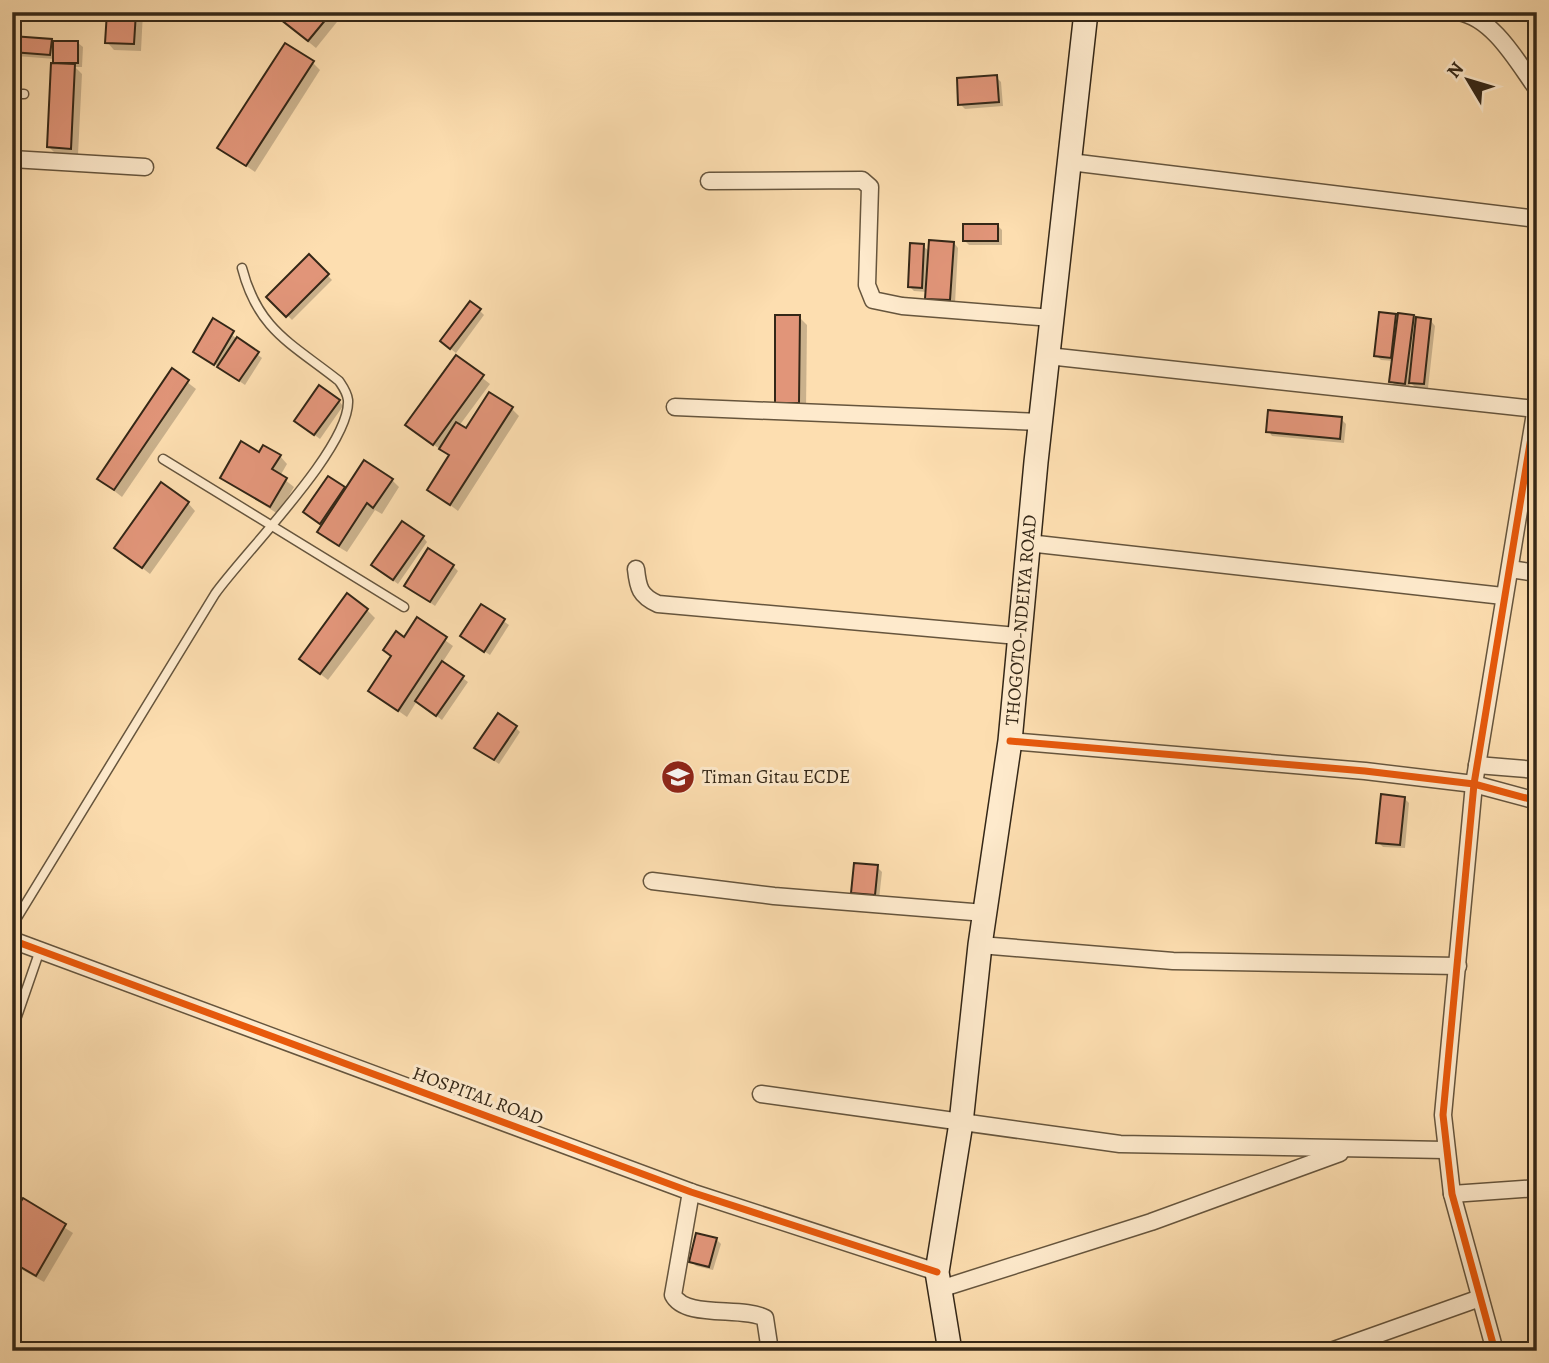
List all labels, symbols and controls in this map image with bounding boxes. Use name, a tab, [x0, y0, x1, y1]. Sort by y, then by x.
north arrow	[1434, 46, 1504, 116]
text: N	[1441, 57, 1470, 84]
street label: THOGOTO-NDEIYA ROAD	[999, 513, 1043, 727]
school or university icon: Timan Gitau ECDE	[659, 758, 697, 796]
place label: Timan Gitau ECDE	[702, 764, 850, 790]
street label: HOSPITAL ROAD	[409, 1060, 547, 1132]

